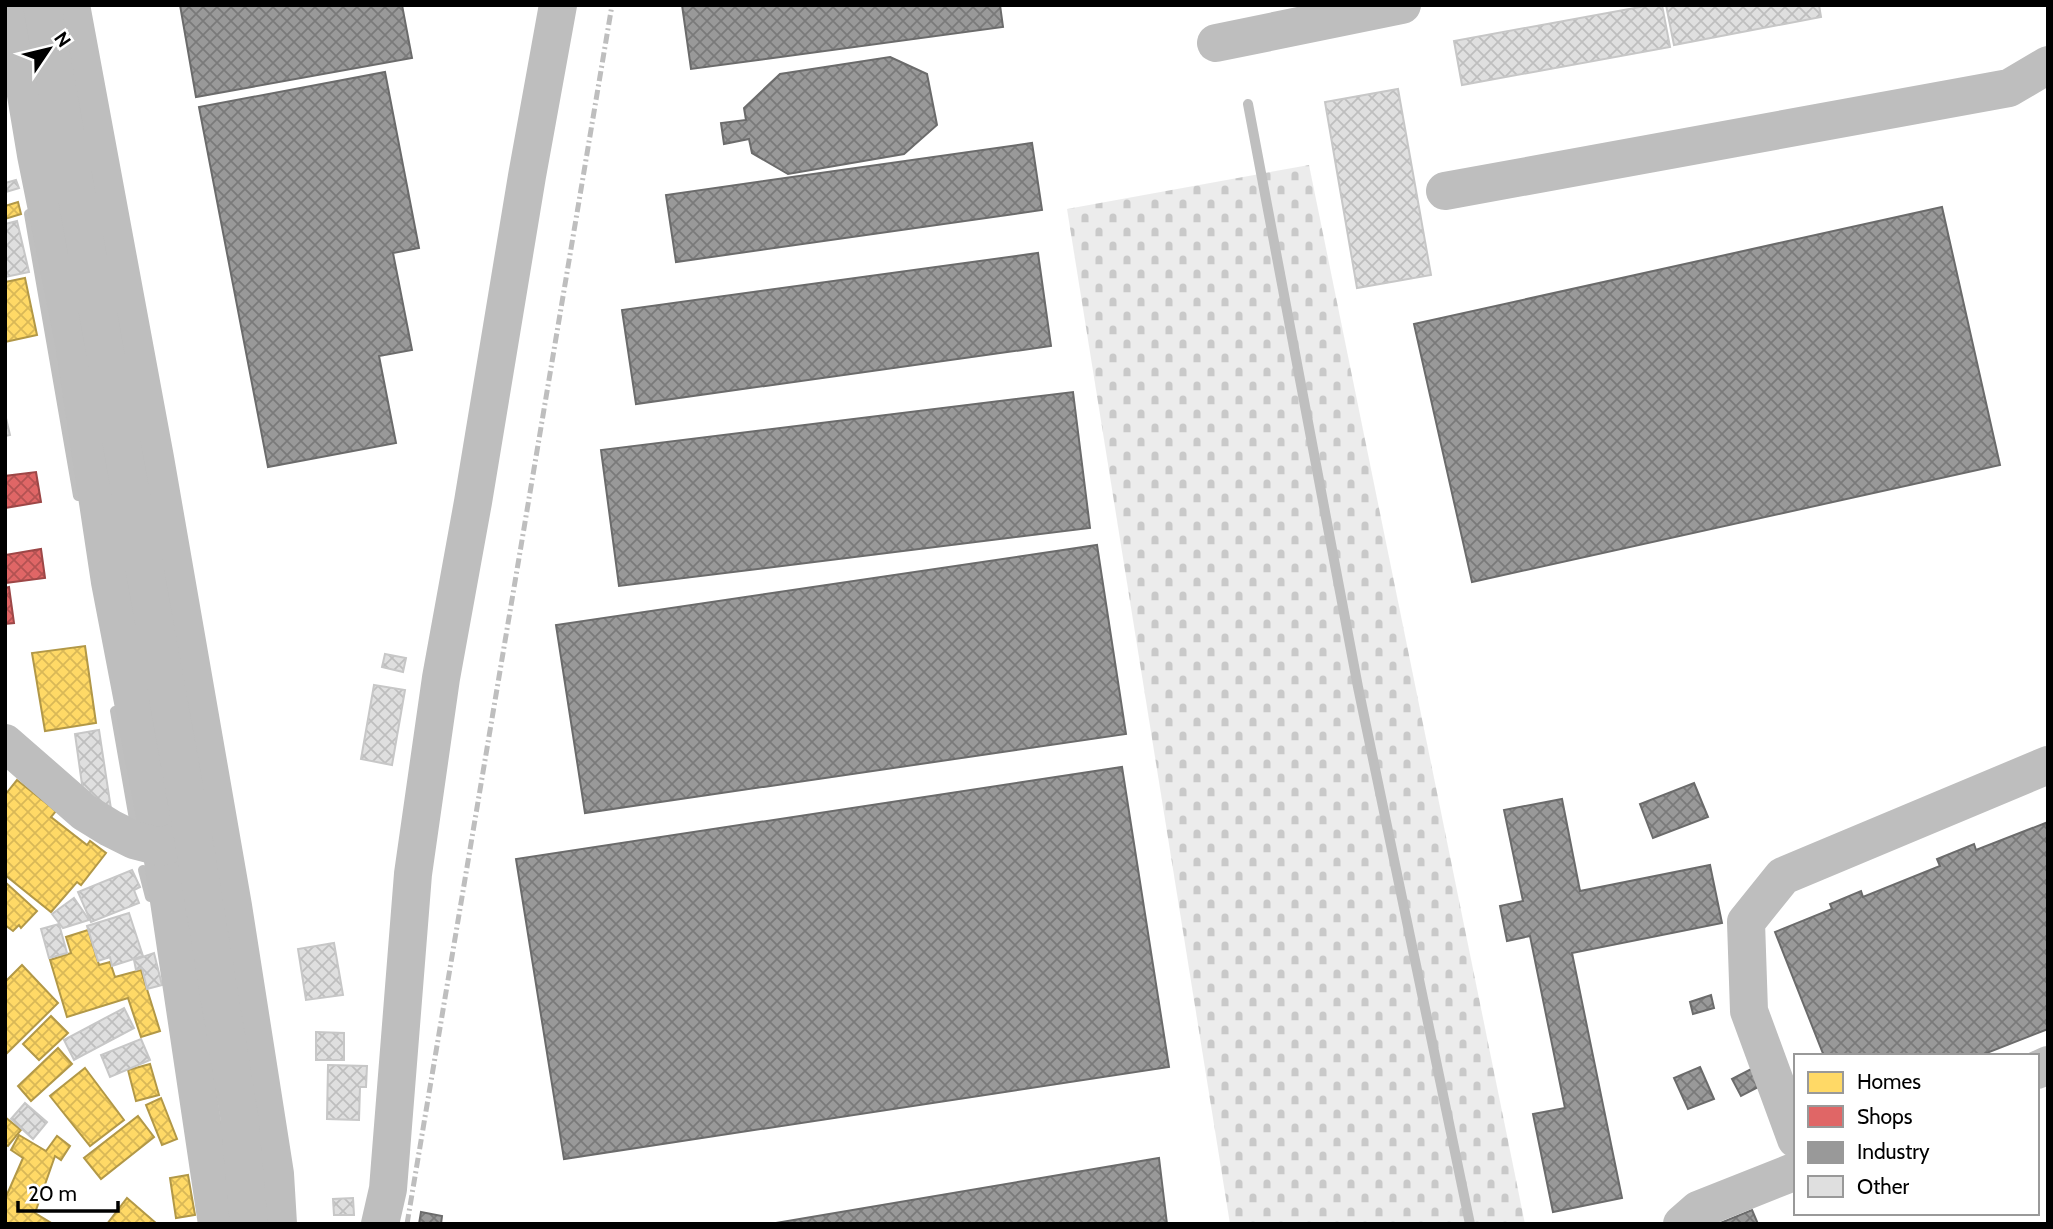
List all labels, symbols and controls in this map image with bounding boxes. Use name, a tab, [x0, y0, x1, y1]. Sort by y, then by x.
north arrow	[14, 14, 84, 84]
text: N	[49, 27, 76, 52]
legend	[1794, 1054, 2039, 1215]
text: Homes	[1857, 1069, 1921, 1094]
text: Shops	[1857, 1104, 1913, 1129]
text: Industry	[1857, 1139, 1930, 1164]
scale bar	[18, 1170, 117, 1214]
text: Other	[1857, 1174, 1909, 1199]
text: 20 m	[28, 1181, 77, 1206]

